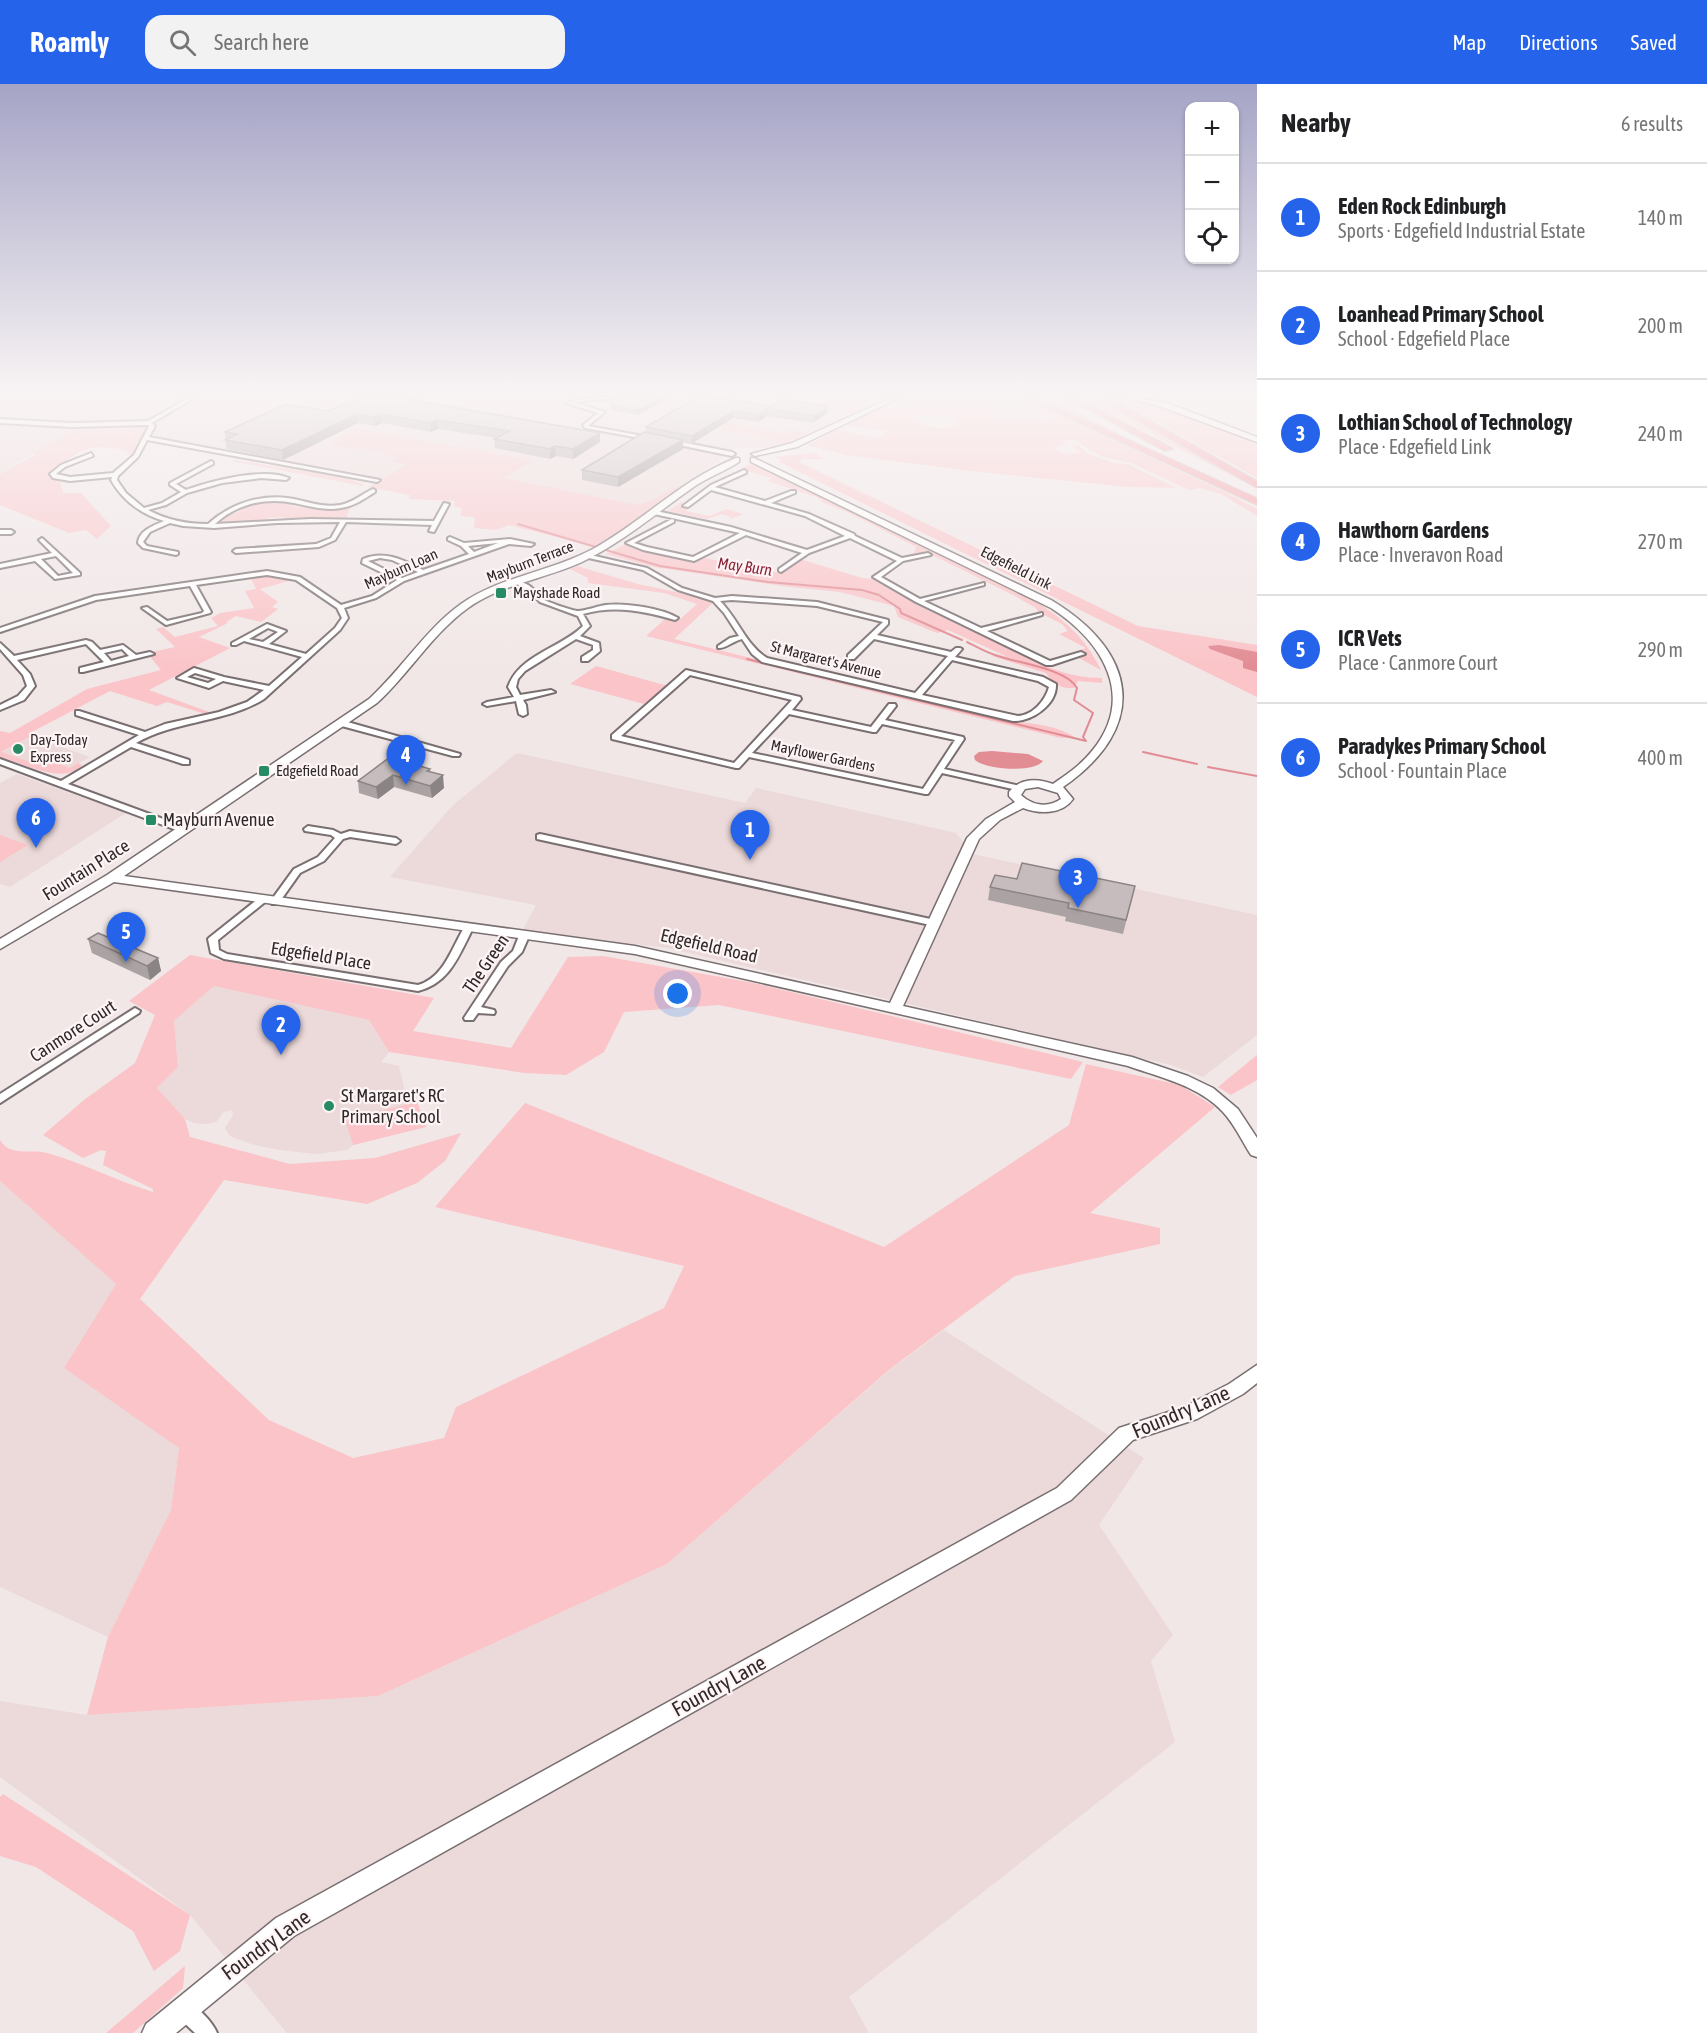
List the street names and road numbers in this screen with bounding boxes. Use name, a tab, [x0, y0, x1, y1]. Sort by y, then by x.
street label: Mayburn Terrace	[484, 537, 576, 586]
street label: Edgefield Link	[978, 543, 1055, 593]
street label: Mayburn Loan	[362, 545, 440, 592]
street label: St Margaret's Avenue	[769, 638, 884, 682]
street label: Mayflower Gardens	[769, 736, 877, 775]
street label: Fountain Place	[38, 835, 133, 905]
street label: Edgefield Road	[659, 924, 760, 967]
street label: The Green	[458, 930, 513, 997]
street label: Edgefield Place	[269, 937, 373, 974]
street label: Canmore Court	[26, 995, 120, 1066]
street label: Foundry Lane	[1128, 1380, 1233, 1442]
street label: Foundry Lane	[667, 1650, 770, 1721]
street label: Foundry Lane	[216, 1904, 314, 1984]

